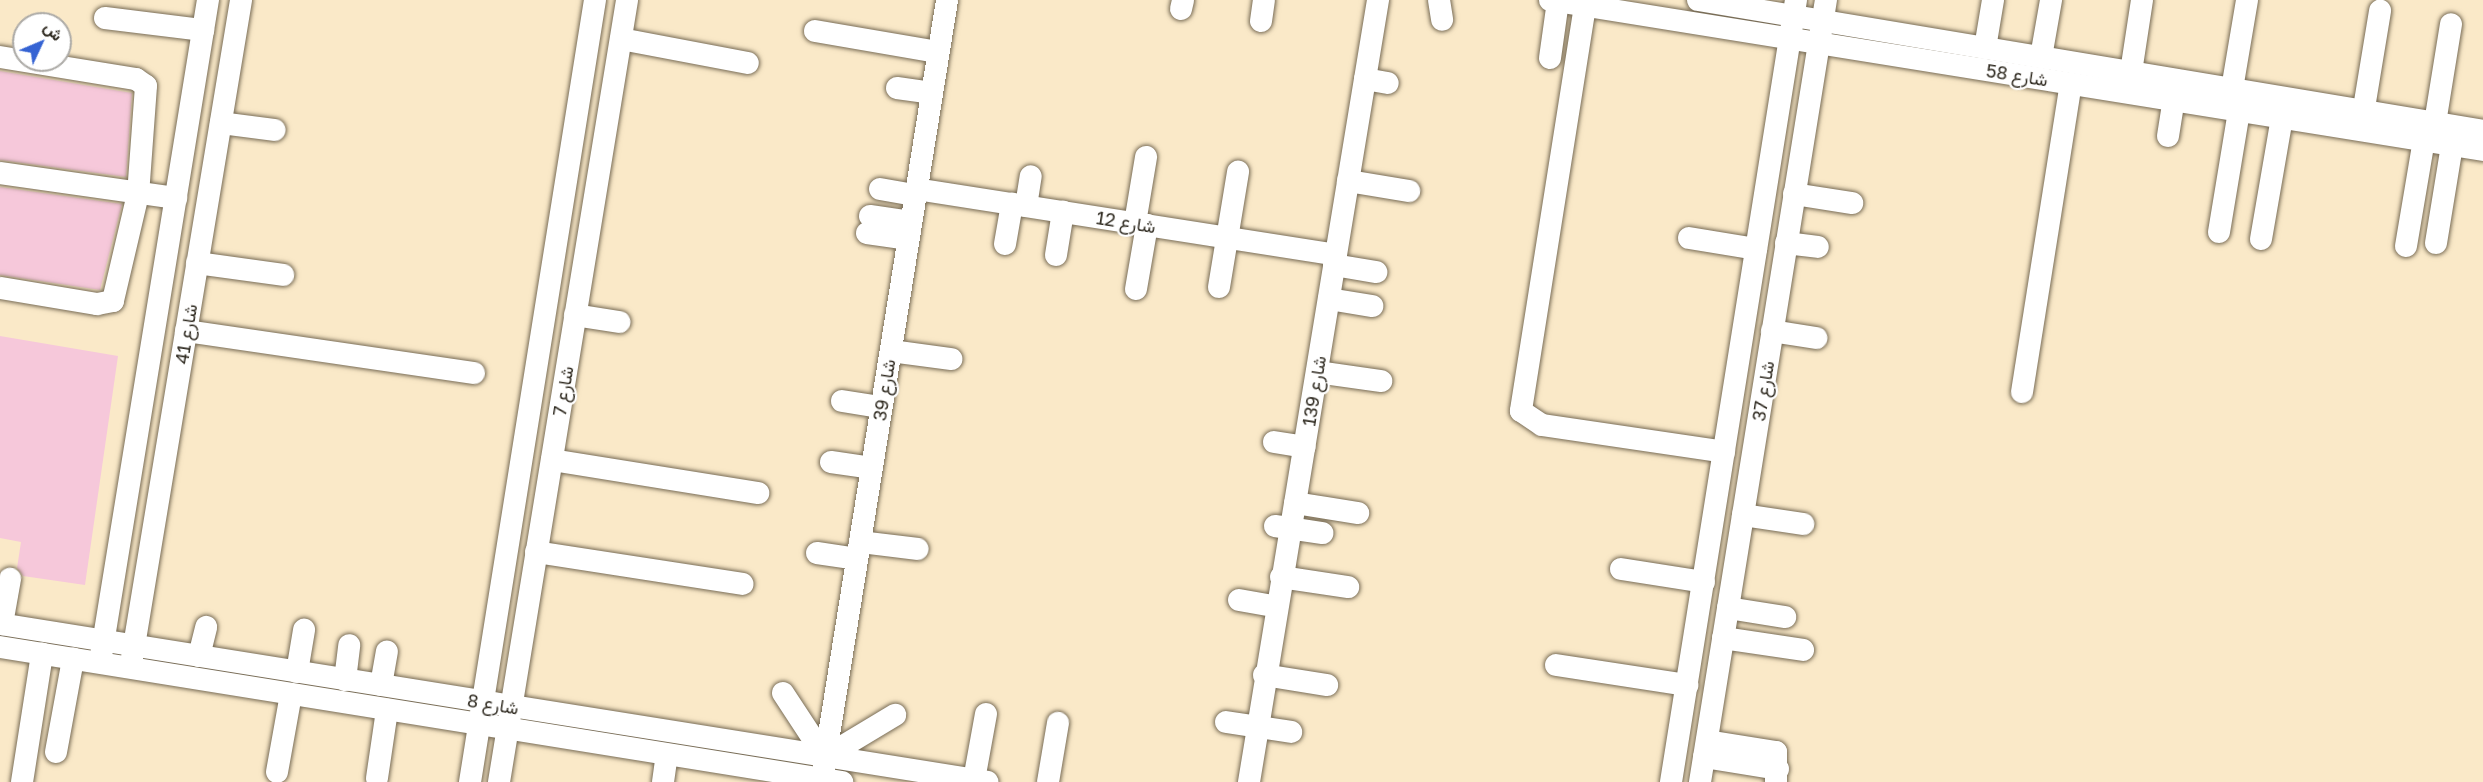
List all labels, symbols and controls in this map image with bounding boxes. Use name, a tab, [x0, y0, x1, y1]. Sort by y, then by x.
north arrow	[12, 12, 72, 72]
text: ش	[40, 17, 67, 45]
street label: شارع 58	[1985, 59, 2049, 91]
street label: شارع 12	[1095, 207, 1157, 237]
street label: شارع 41	[171, 302, 201, 366]
street label: شارع 139	[1298, 354, 1330, 428]
street label: شارع 39	[868, 358, 900, 422]
street label: شارع 37	[1748, 359, 1778, 423]
street label: شارع 7	[548, 364, 578, 418]
street label: شارع 8	[466, 689, 520, 719]

